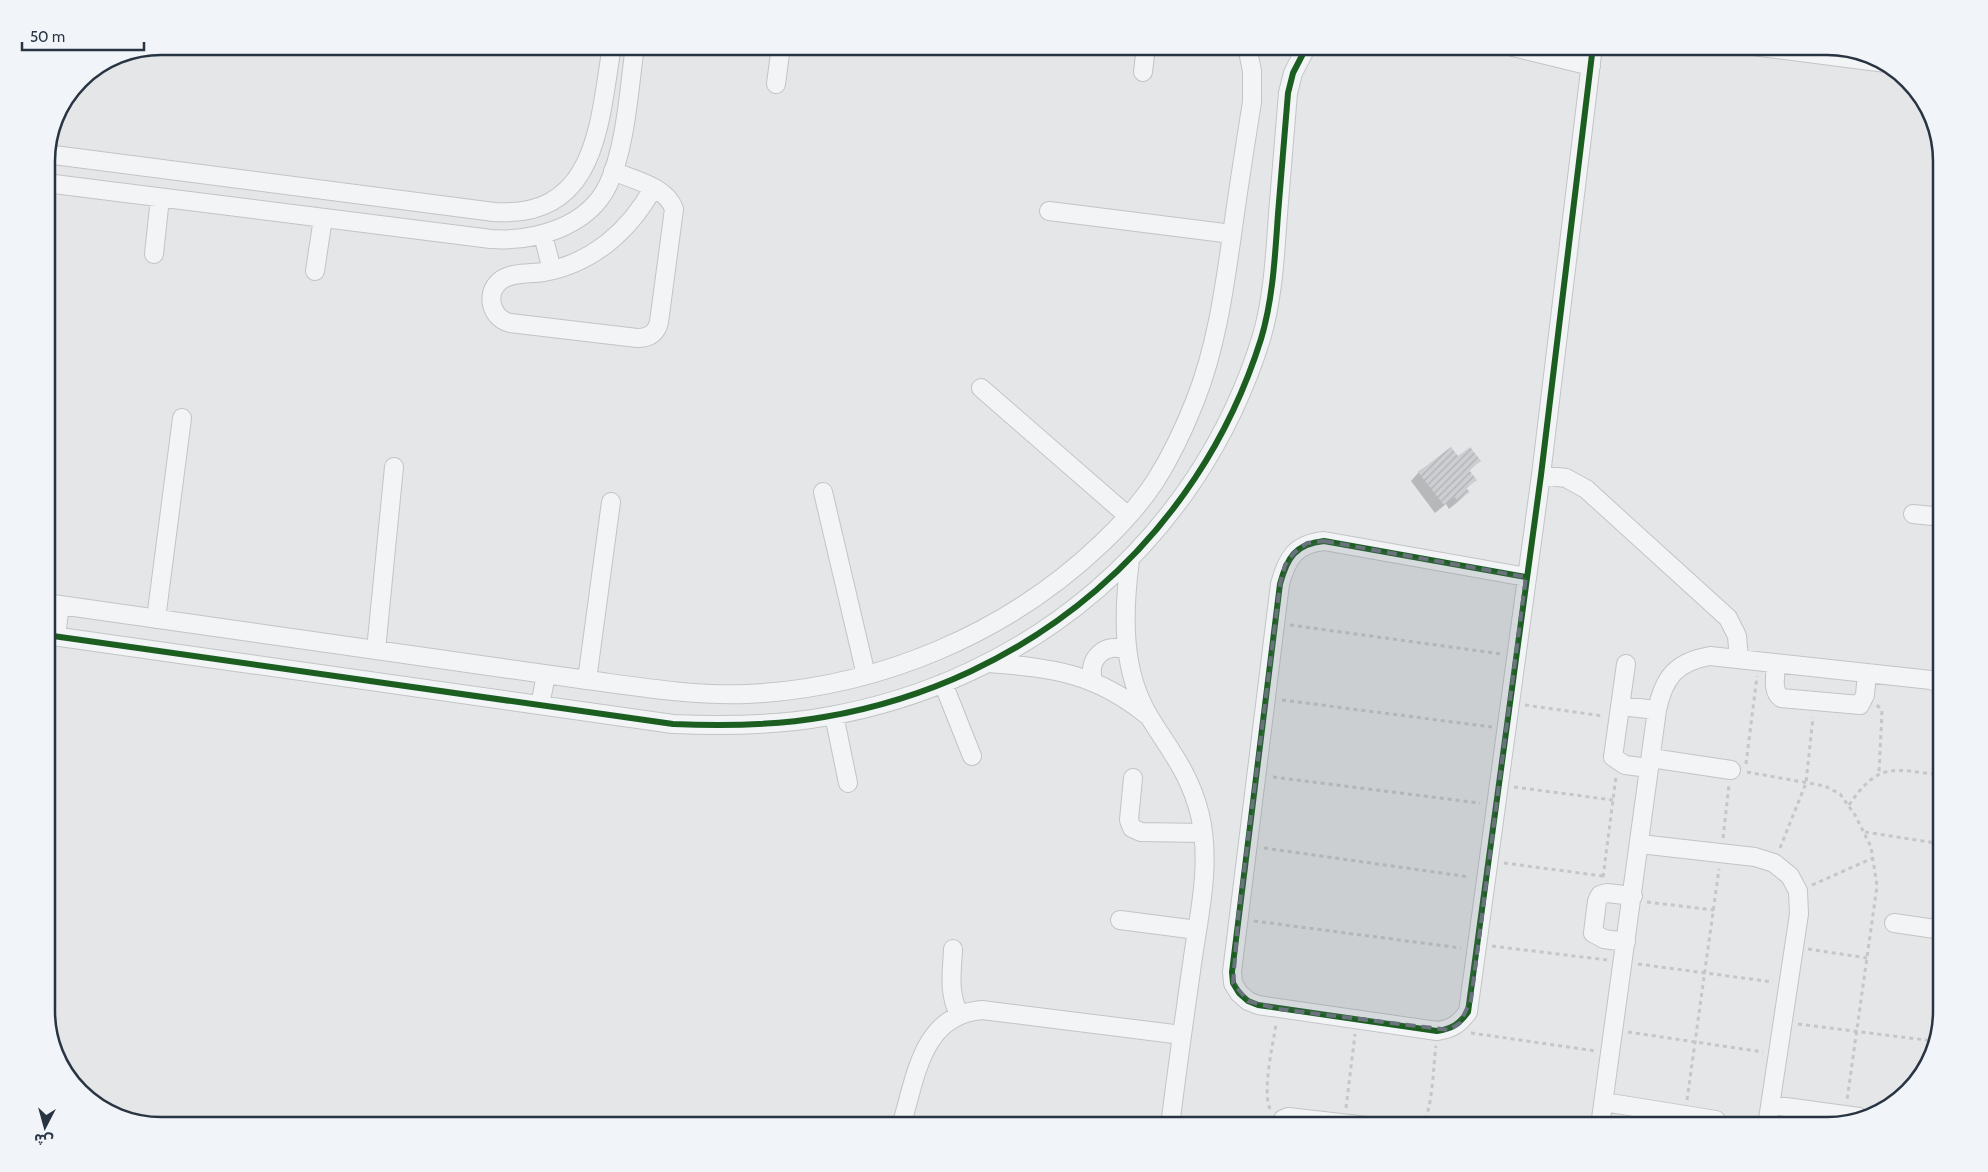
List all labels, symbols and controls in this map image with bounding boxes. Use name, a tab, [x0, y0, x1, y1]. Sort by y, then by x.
scale bar	[22, 20, 145, 52]
text: 50 m	[30, 28, 65, 46]
north arrow	[20, 1102, 70, 1152]
text: ش	[33, 1130, 54, 1150]

